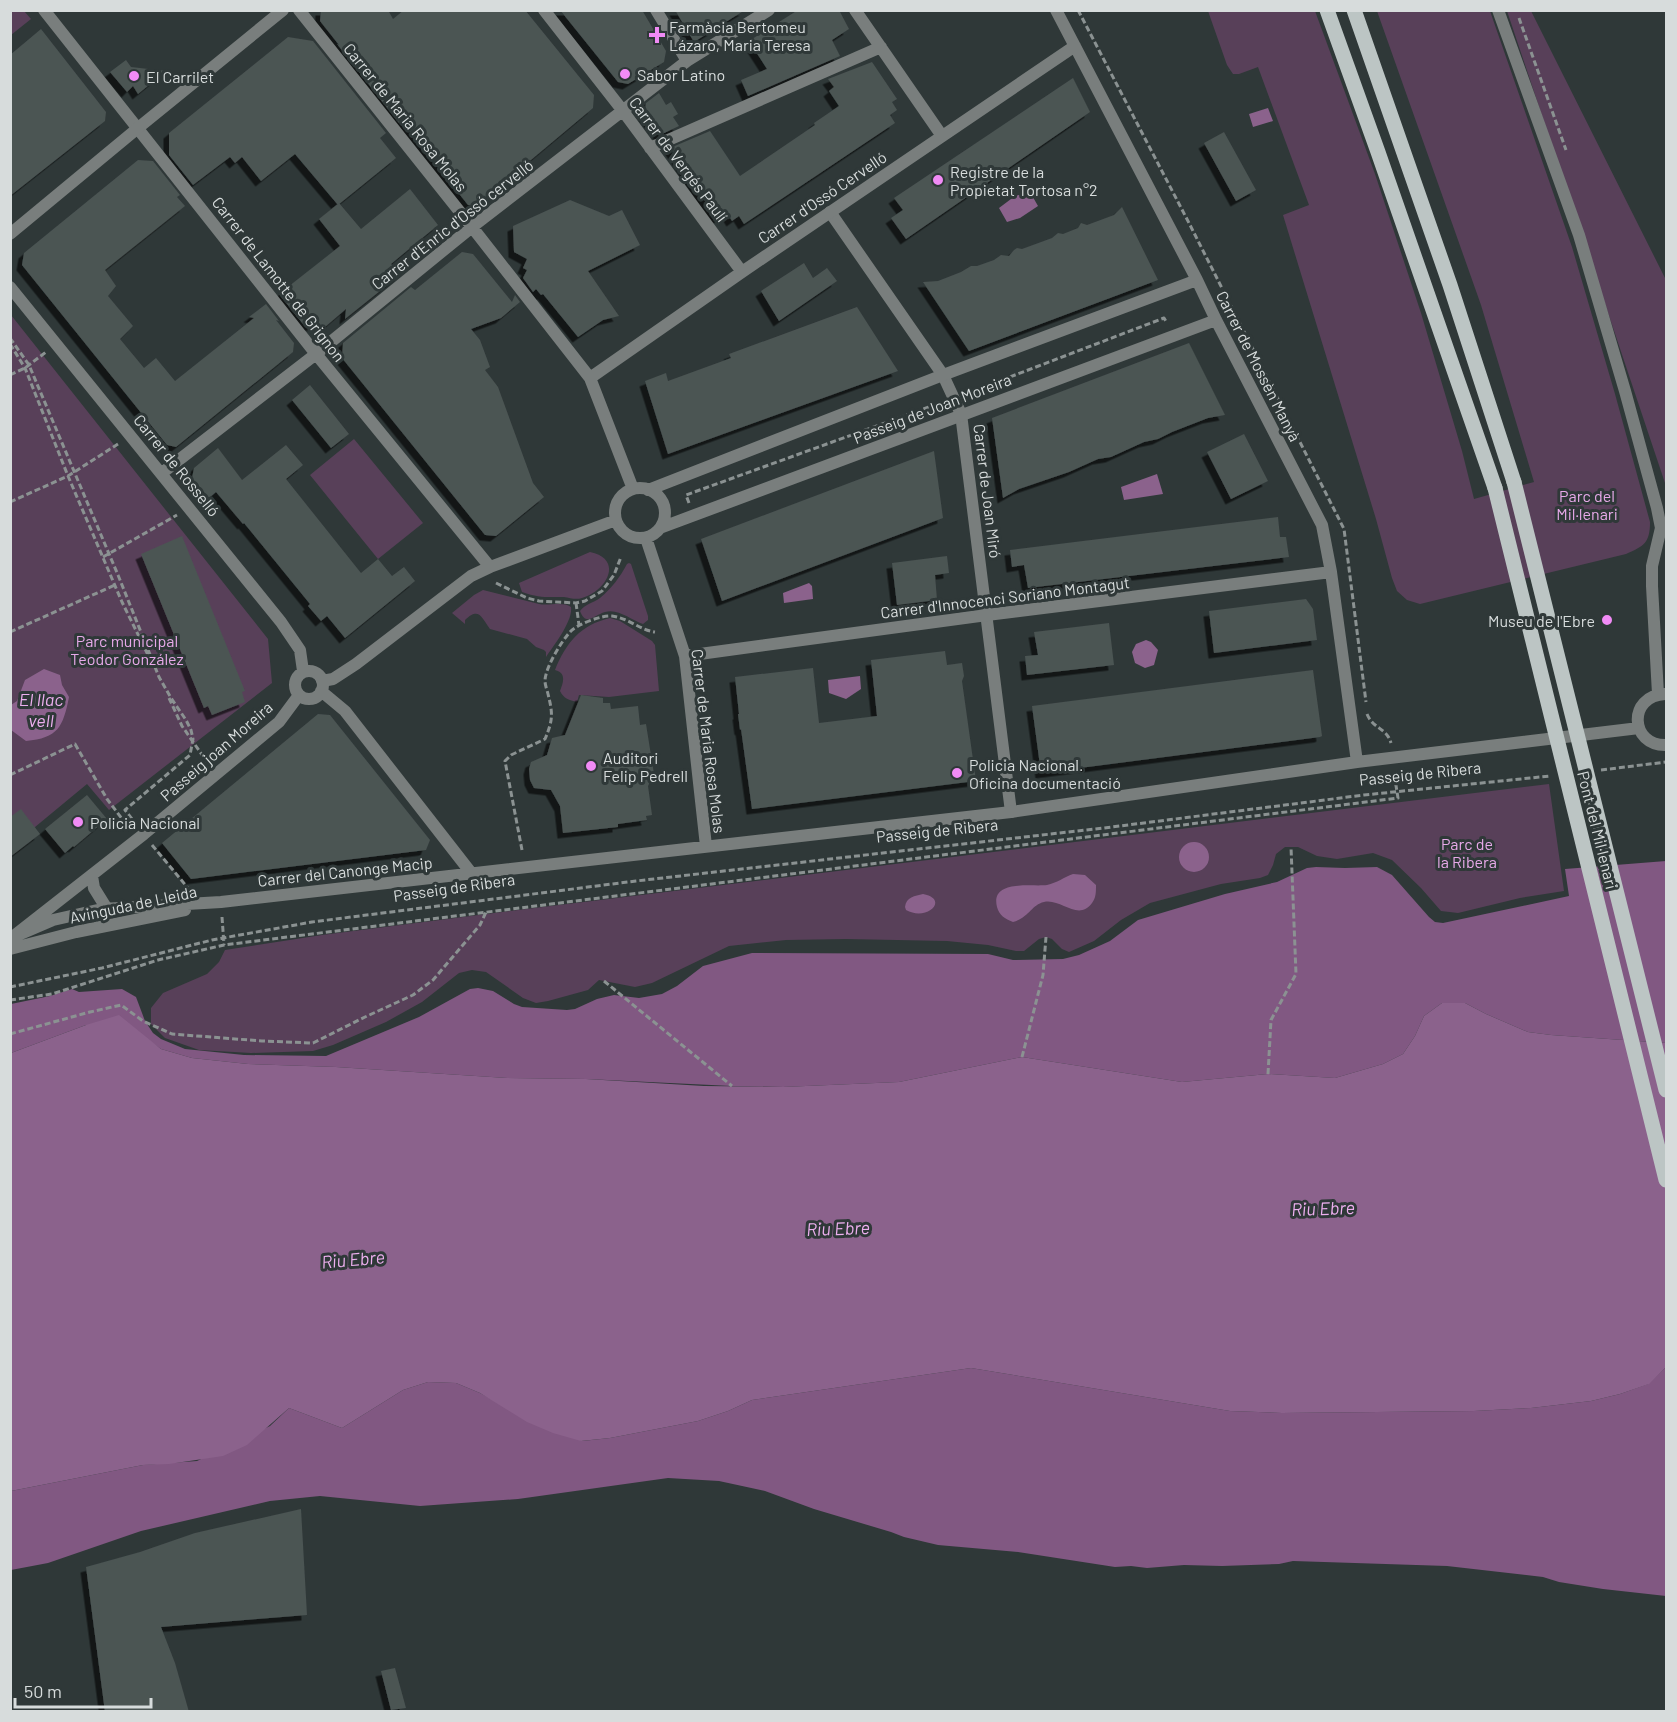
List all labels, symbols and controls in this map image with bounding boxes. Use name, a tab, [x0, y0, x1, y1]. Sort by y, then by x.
place label: Farmàcia Bertomeu Lázaro, Maria Teresa	[669, 17, 811, 54]
marker: Farmàcia Bertomeu Lázaro, Maria Teresa	[650, 28, 664, 42]
street label: Carrer de Maria Rosa Molas	[340, 39, 472, 195]
place label: Sabor Latino	[637, 65, 725, 84]
place label: El Carrilet	[146, 67, 214, 86]
marker: Sabor Latino	[618, 67, 632, 81]
marker: El Carrilet	[127, 69, 141, 83]
street label: Carrer de Vergés Paulí	[626, 93, 732, 226]
street label: Carrer d'Ossó Cervelló	[754, 147, 890, 247]
street label: Carrer d'Enric d'Ossó cervelló	[367, 155, 537, 293]
place label: Registre de la Propietat Tortosa n°2	[950, 162, 1098, 199]
marker: Registre de la Propietat Tortosa n°2	[931, 173, 945, 187]
street label: Carrer de Lamotte de Grignon	[209, 193, 349, 365]
street label: Carrer de Mossèn Manyà	[1213, 288, 1305, 444]
street label: Passeig de Joan Moreira	[850, 369, 1014, 447]
street label: Carrer de Rosselló	[130, 410, 224, 520]
street label: Carrer de Joan Miró	[970, 423, 1006, 559]
park label: Parc del Mil·lenari	[1556, 486, 1618, 523]
street label: Carrer d'Innocenci Soriano Montagut	[879, 572, 1131, 622]
place label: Museu de l'Ebre	[1488, 611, 1595, 630]
marker: Museu de l'Ebre	[1600, 613, 1614, 627]
park label: Parc municipal Teodor González	[70, 631, 184, 668]
street label: Carrer de Maria Rosa Molas	[688, 648, 730, 834]
water label: El llac vell	[19, 688, 63, 731]
street label: Passeig joan Moreira	[156, 697, 276, 805]
place label: Auditori Felip Pedrell	[603, 748, 688, 785]
place label: Policia Nacional. Oficina documentació	[969, 755, 1121, 792]
street label: Passeig de Ribera	[1358, 757, 1482, 789]
marker: Auditori Felip Pedrell	[584, 759, 598, 773]
marker: Policia Nacional. Oficina documentació	[950, 766, 964, 780]
street label: Pont del Mil·lenari	[1574, 769, 1622, 891]
place label: Policia Nacional	[90, 813, 200, 832]
street label: Passeig de Ribera	[875, 814, 999, 846]
marker: Policia Nacional	[71, 815, 85, 829]
park label: Parc de la Ribera	[1437, 834, 1497, 871]
street label: Carrer del Canonge Macip	[257, 852, 433, 890]
street label: Passeig de Ribera	[392, 869, 516, 905]
street label: Avinguda de Lleida	[68, 881, 198, 927]
water label: Riu Ebre	[1291, 1196, 1355, 1220]
water label: Riu Ebre	[806, 1216, 870, 1240]
water label: Riu Ebre	[320, 1245, 386, 1273]
scale bar	[15, 1671, 152, 1709]
text: 50 m	[24, 1680, 62, 1702]

